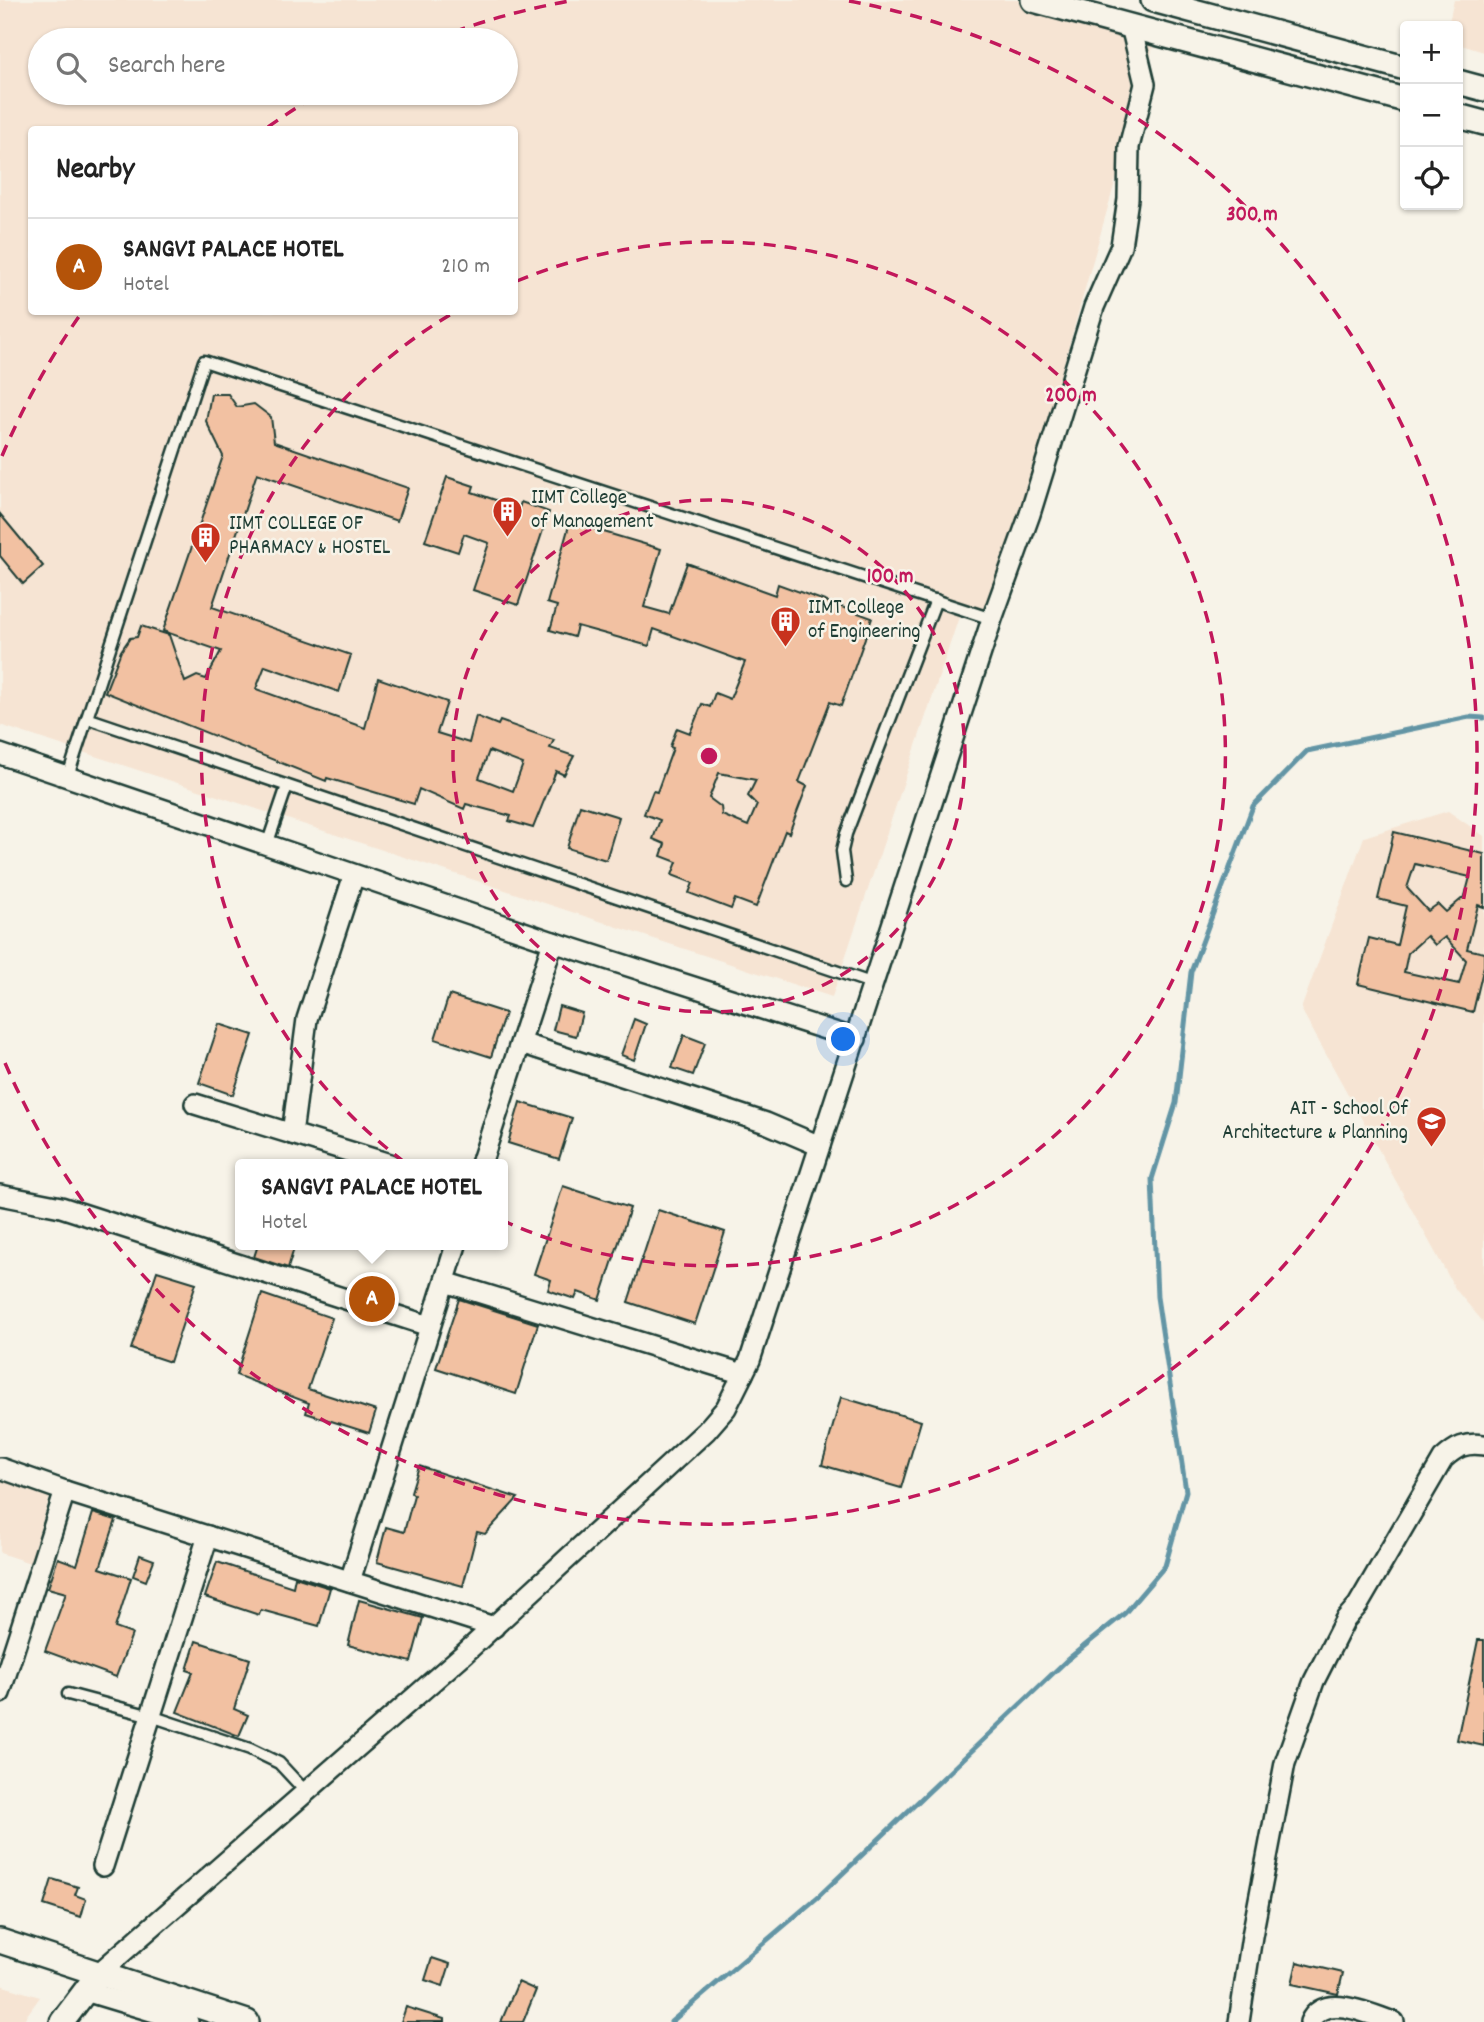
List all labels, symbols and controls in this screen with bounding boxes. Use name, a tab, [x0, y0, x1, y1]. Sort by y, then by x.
map controls	[1400, 21, 1463, 210]
button: +	[1400, 21, 1463, 84]
search box	[28, 28, 518, 105]
icon: search	[52, 48, 90, 86]
text: Search here	[108, 48, 226, 85]
button: −	[1400, 84, 1463, 147]
button: locate	[1400, 147, 1463, 210]
text: Nearby	[56, 150, 134, 193]
text: 300 m	[1226, 201, 1278, 231]
text: SANGVI PALACE HOTEL	[123, 232, 344, 269]
text: A	[73, 251, 85, 284]
text: 210 m	[441, 251, 490, 284]
text: Hotel	[123, 269, 169, 302]
text: 200 m	[1045, 382, 1097, 412]
place label: IIMT College of Management	[531, 484, 654, 538]
building icon: IIMT College of Management	[491, 494, 525, 538]
place label: IIMT COLLEGE OF PHARMACY & HOSTEL	[229, 510, 391, 564]
building icon: IIMT COLLEGE OF PHARMACY & HOSTEL	[189, 520, 223, 564]
text: 100 m	[867, 563, 913, 593]
place label: IIMT College of Engineering	[808, 594, 921, 648]
building icon: IIMT College of Engineering	[768, 604, 802, 648]
centre of rings	[697, 744, 721, 768]
your location	[826, 1022, 860, 1056]
place label: AIT - School Of Architecture & Planning	[1222, 1095, 1409, 1149]
school or university icon: AIT - School Of Architecture & Planning	[1414, 1105, 1448, 1149]
popup	[235, 1159, 508, 1250]
text: SANGVI PALACE HOTEL	[261, 1170, 482, 1207]
text: Hotel	[261, 1207, 307, 1240]
pin: A	[349, 1273, 395, 1325]

